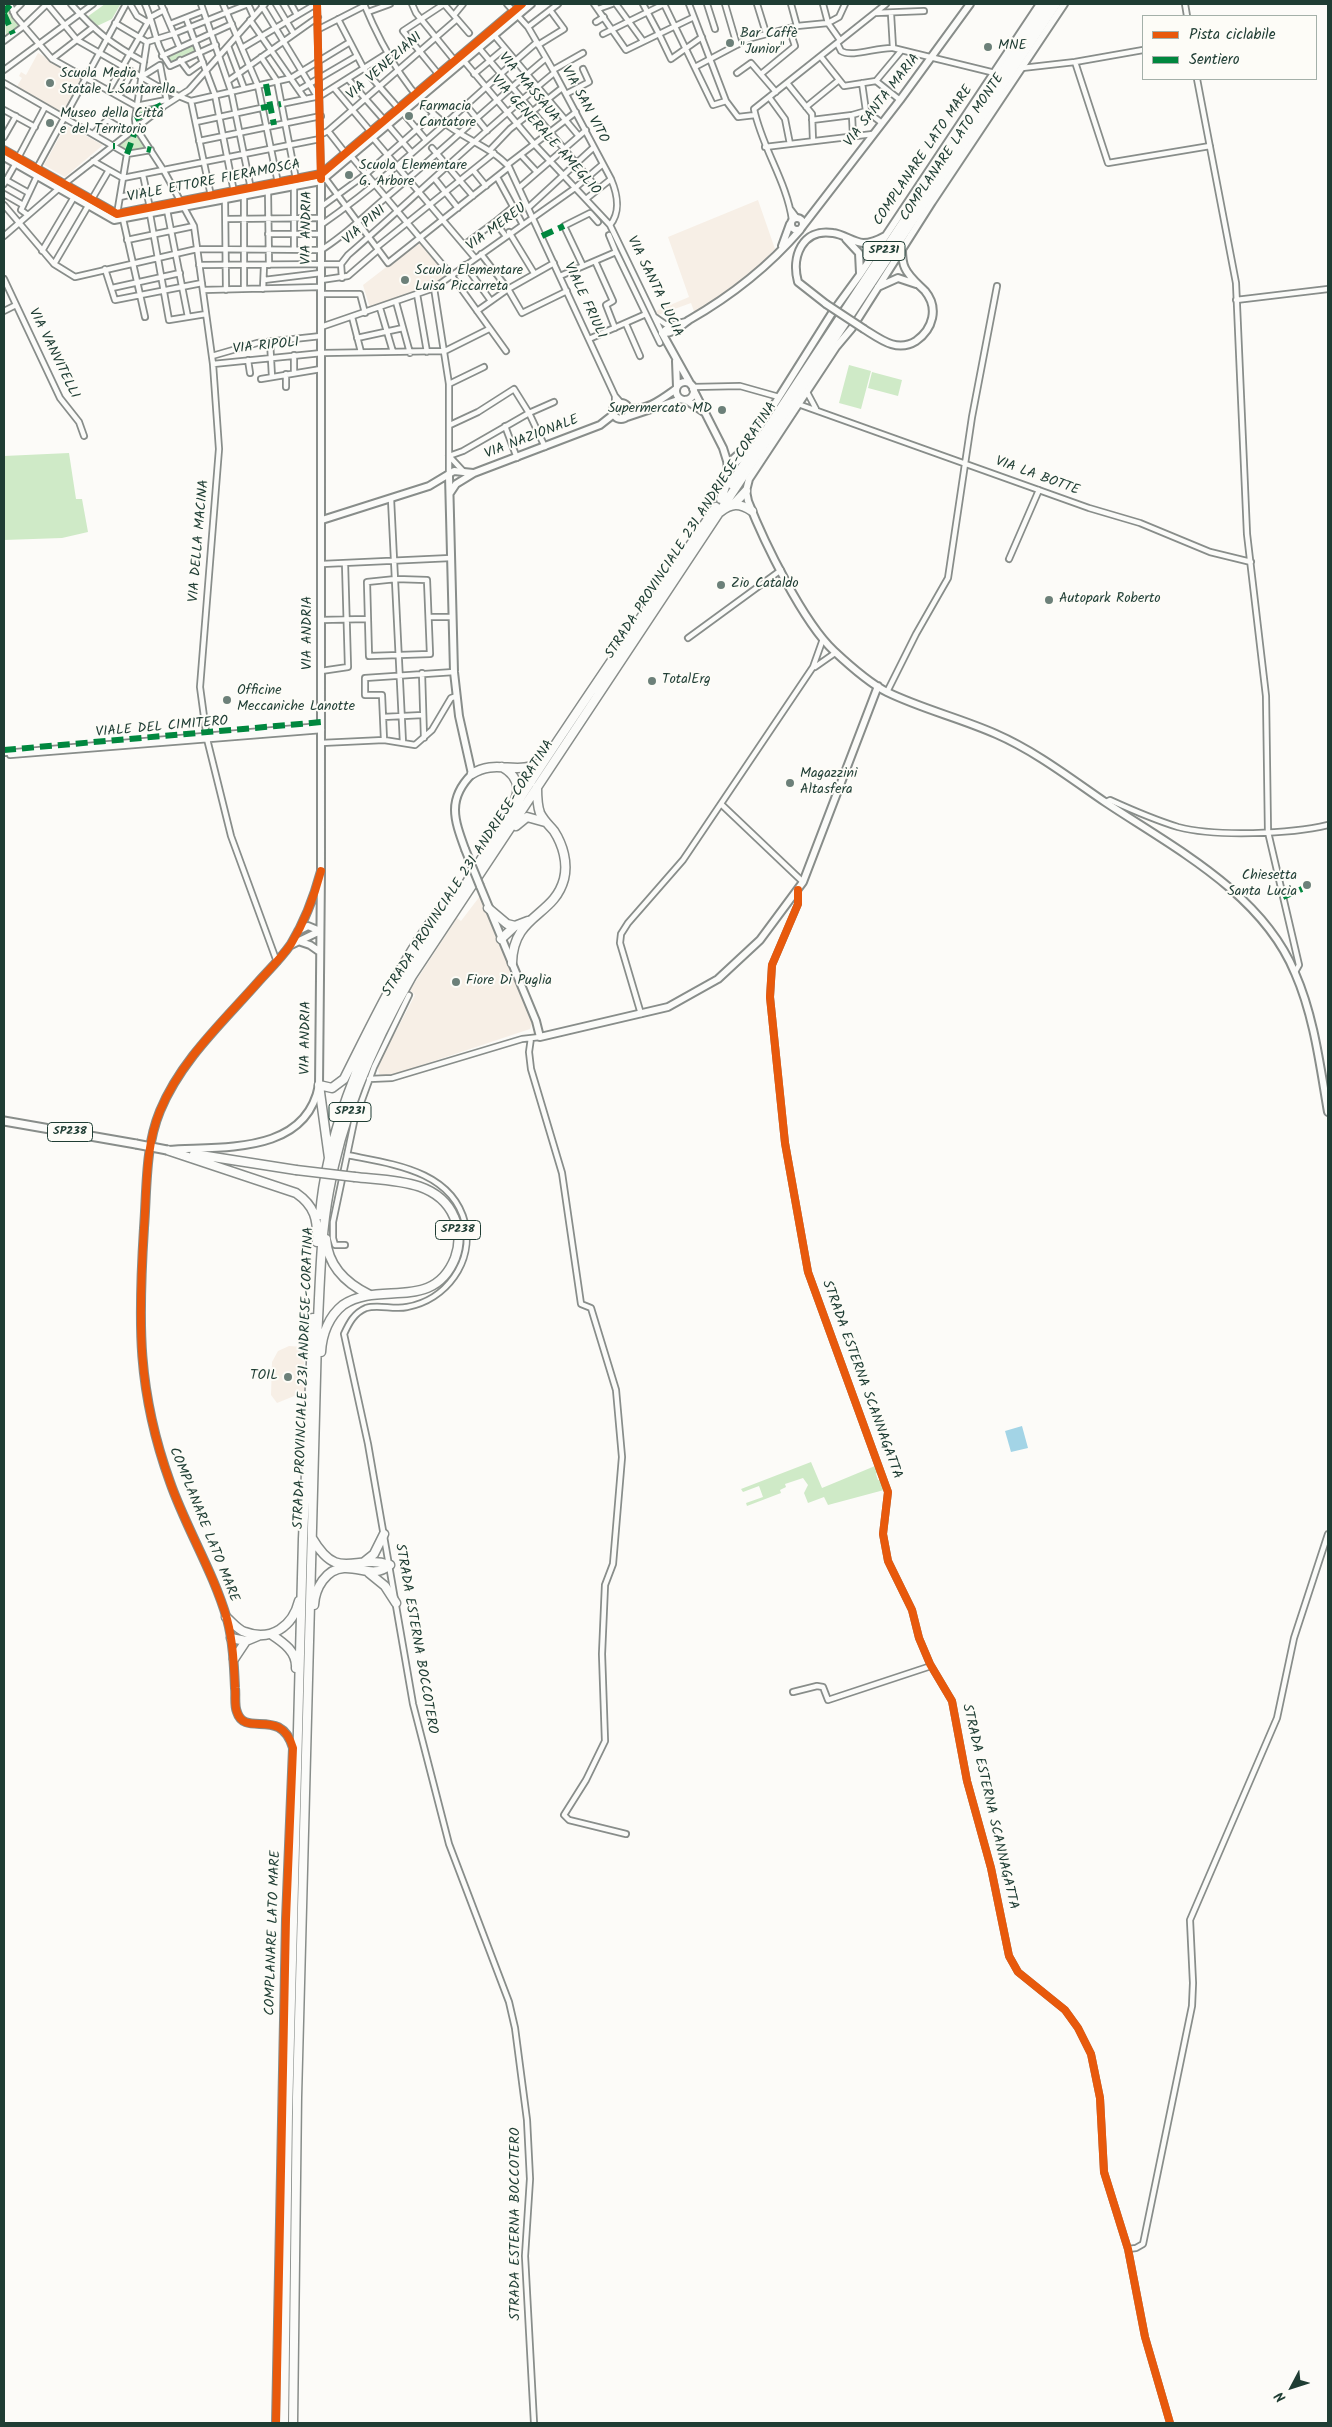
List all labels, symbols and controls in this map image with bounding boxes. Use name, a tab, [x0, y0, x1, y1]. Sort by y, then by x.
legend	[1142, 15, 1317, 80]
text: Pista ciclabile	[1189, 23, 1275, 47]
place label: Bar Caffè "Junior"	[740, 27, 797, 59]
street label: VIA VENEZIANI	[344, 30, 426, 104]
marker: Bar Caffè "Junior"	[724, 37, 736, 49]
place label: MNE	[998, 39, 1027, 55]
marker: MNE	[982, 41, 994, 53]
text: Sentiero	[1189, 48, 1240, 72]
street label: VIA MASSAUA	[494, 50, 562, 126]
street label: VIA SANTA MARIA	[841, 51, 925, 151]
street label: VIA SAN VITO	[557, 64, 611, 146]
place label: Scuola Media Statale L.Santarella	[60, 67, 176, 100]
street label: COMPLANARE LATO MONTE	[897, 71, 1009, 225]
street label: VIA GENERALE AMEGLIO	[487, 73, 603, 199]
marker: Scuola Media Statale L.Santarella	[44, 77, 56, 89]
street label: COMPLANARE LATO MARE	[871, 83, 977, 229]
place label: Farmacia Cantatore	[419, 100, 476, 132]
place label: Museo della Città e del Territorio	[60, 107, 163, 140]
marker: Farmacia Cantatore	[403, 110, 415, 122]
marker: Museo della Città e del Territorio	[44, 117, 56, 129]
street label: VIALE ETTORE FIERAMOSCA	[126, 157, 302, 207]
place label: Scuola Elementare G. Arbore	[359, 159, 467, 192]
marker: Scuola Elementare G. Arbore	[343, 169, 355, 181]
street label: VIA ANDRIA	[299, 191, 317, 265]
street label: VIA MEREU	[464, 201, 530, 255]
street label: VIA PINI	[340, 203, 390, 249]
street label: VIA SANTA LUCIA	[622, 234, 686, 340]
road number: SP231	[863, 242, 905, 260]
street label: VIALE FRIULI	[559, 260, 609, 342]
place label: Scuola Elementare Luisa Piccarreta	[415, 264, 523, 296]
marker: Scuola Elementare Luisa Piccarreta	[399, 274, 411, 286]
street label: VIA VANVITELLI	[24, 306, 82, 402]
street label: VIA RIPOLI	[232, 335, 300, 359]
street label: STRADA PROVINCIALE 231 ANDRIESE-CORATINA	[603, 400, 781, 662]
place label: Supermercato MD	[608, 402, 712, 418]
marker: Supermercato MD	[716, 404, 728, 416]
street label: VIA NAZIONALE	[483, 412, 581, 464]
street label: VIA LA BOTTE	[993, 454, 1081, 500]
street label: VIA DELLA MACINA	[186, 479, 214, 603]
place label: Zio Cataldo	[731, 577, 799, 593]
marker: Zio Cataldo	[715, 579, 727, 591]
place label: Autopark Roberto	[1059, 592, 1161, 608]
marker: Autopark Roberto	[1043, 594, 1055, 606]
street label: VIA ANDRIA	[301, 596, 317, 670]
place label: TotalErg	[662, 673, 711, 689]
marker: TotalErg	[646, 675, 658, 687]
place label: Officine Meccaniche Lanotte	[237, 684, 355, 716]
marker: Officine Meccaniche Lanotte	[221, 694, 233, 706]
street label: VIALE DEL CIMITERO	[95, 714, 229, 742]
street label: STRADA PROVINCIALE 231 ANDRIESE-CORATINA	[380, 738, 558, 1000]
place label: Magazzini Altasfera	[800, 767, 857, 800]
marker: Magazzini Altasfera	[784, 777, 796, 789]
place label: Chiesetta Santa Lucia	[1227, 869, 1297, 902]
marker: Chiesetta Santa Lucia	[1301, 879, 1313, 891]
place label: Fiore Di Puglia	[466, 974, 552, 990]
marker: Fiore Di Puglia	[450, 976, 462, 988]
street label: VIA ANDRIA	[298, 1001, 316, 1075]
road number: SP231	[329, 1102, 371, 1122]
road number: SP238	[48, 1122, 92, 1142]
road number: SP238	[436, 1220, 480, 1240]
street label: STRADA PROVINCIALE 231 ANDRIESE-CORATINA	[291, 1227, 319, 1529]
street label: STRADA ESTERNA SCANNAGATTA	[817, 1278, 905, 1482]
place label: TOIL	[250, 1369, 278, 1385]
marker: TOIL	[282, 1371, 294, 1383]
street label: COMPLANARE LATO MARE	[164, 1445, 242, 1605]
street label: STRADA ESTERNA BOCCOTERO	[390, 1542, 440, 1736]
street label: STRADA ESTERNA SCANNAGATTA	[957, 1703, 1021, 1911]
street label: COMPLANARE LATO MARE	[263, 1850, 285, 2016]
street label: STRADA ESTERNA BOCCOTERO	[509, 2127, 525, 2321]
north arrow	[1267, 2362, 1317, 2412]
text: N	[1269, 2386, 1292, 2407]

